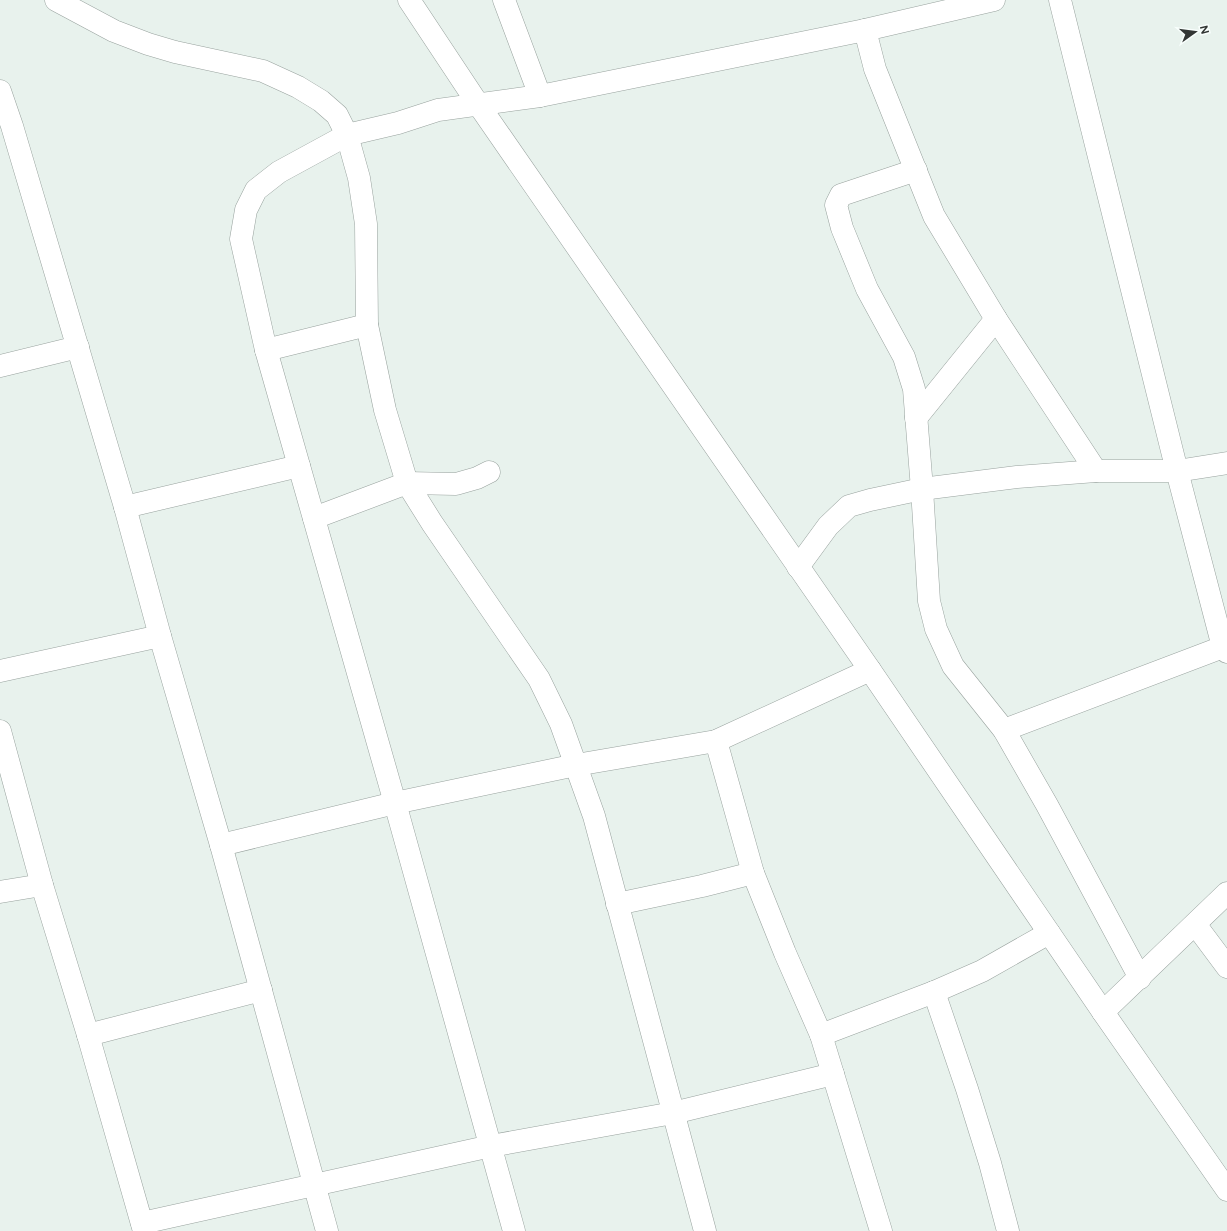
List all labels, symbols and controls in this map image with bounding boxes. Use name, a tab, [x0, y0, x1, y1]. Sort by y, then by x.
north arrow	[1175, 12, 1215, 52]
text: N	[1197, 24, 1212, 35]

